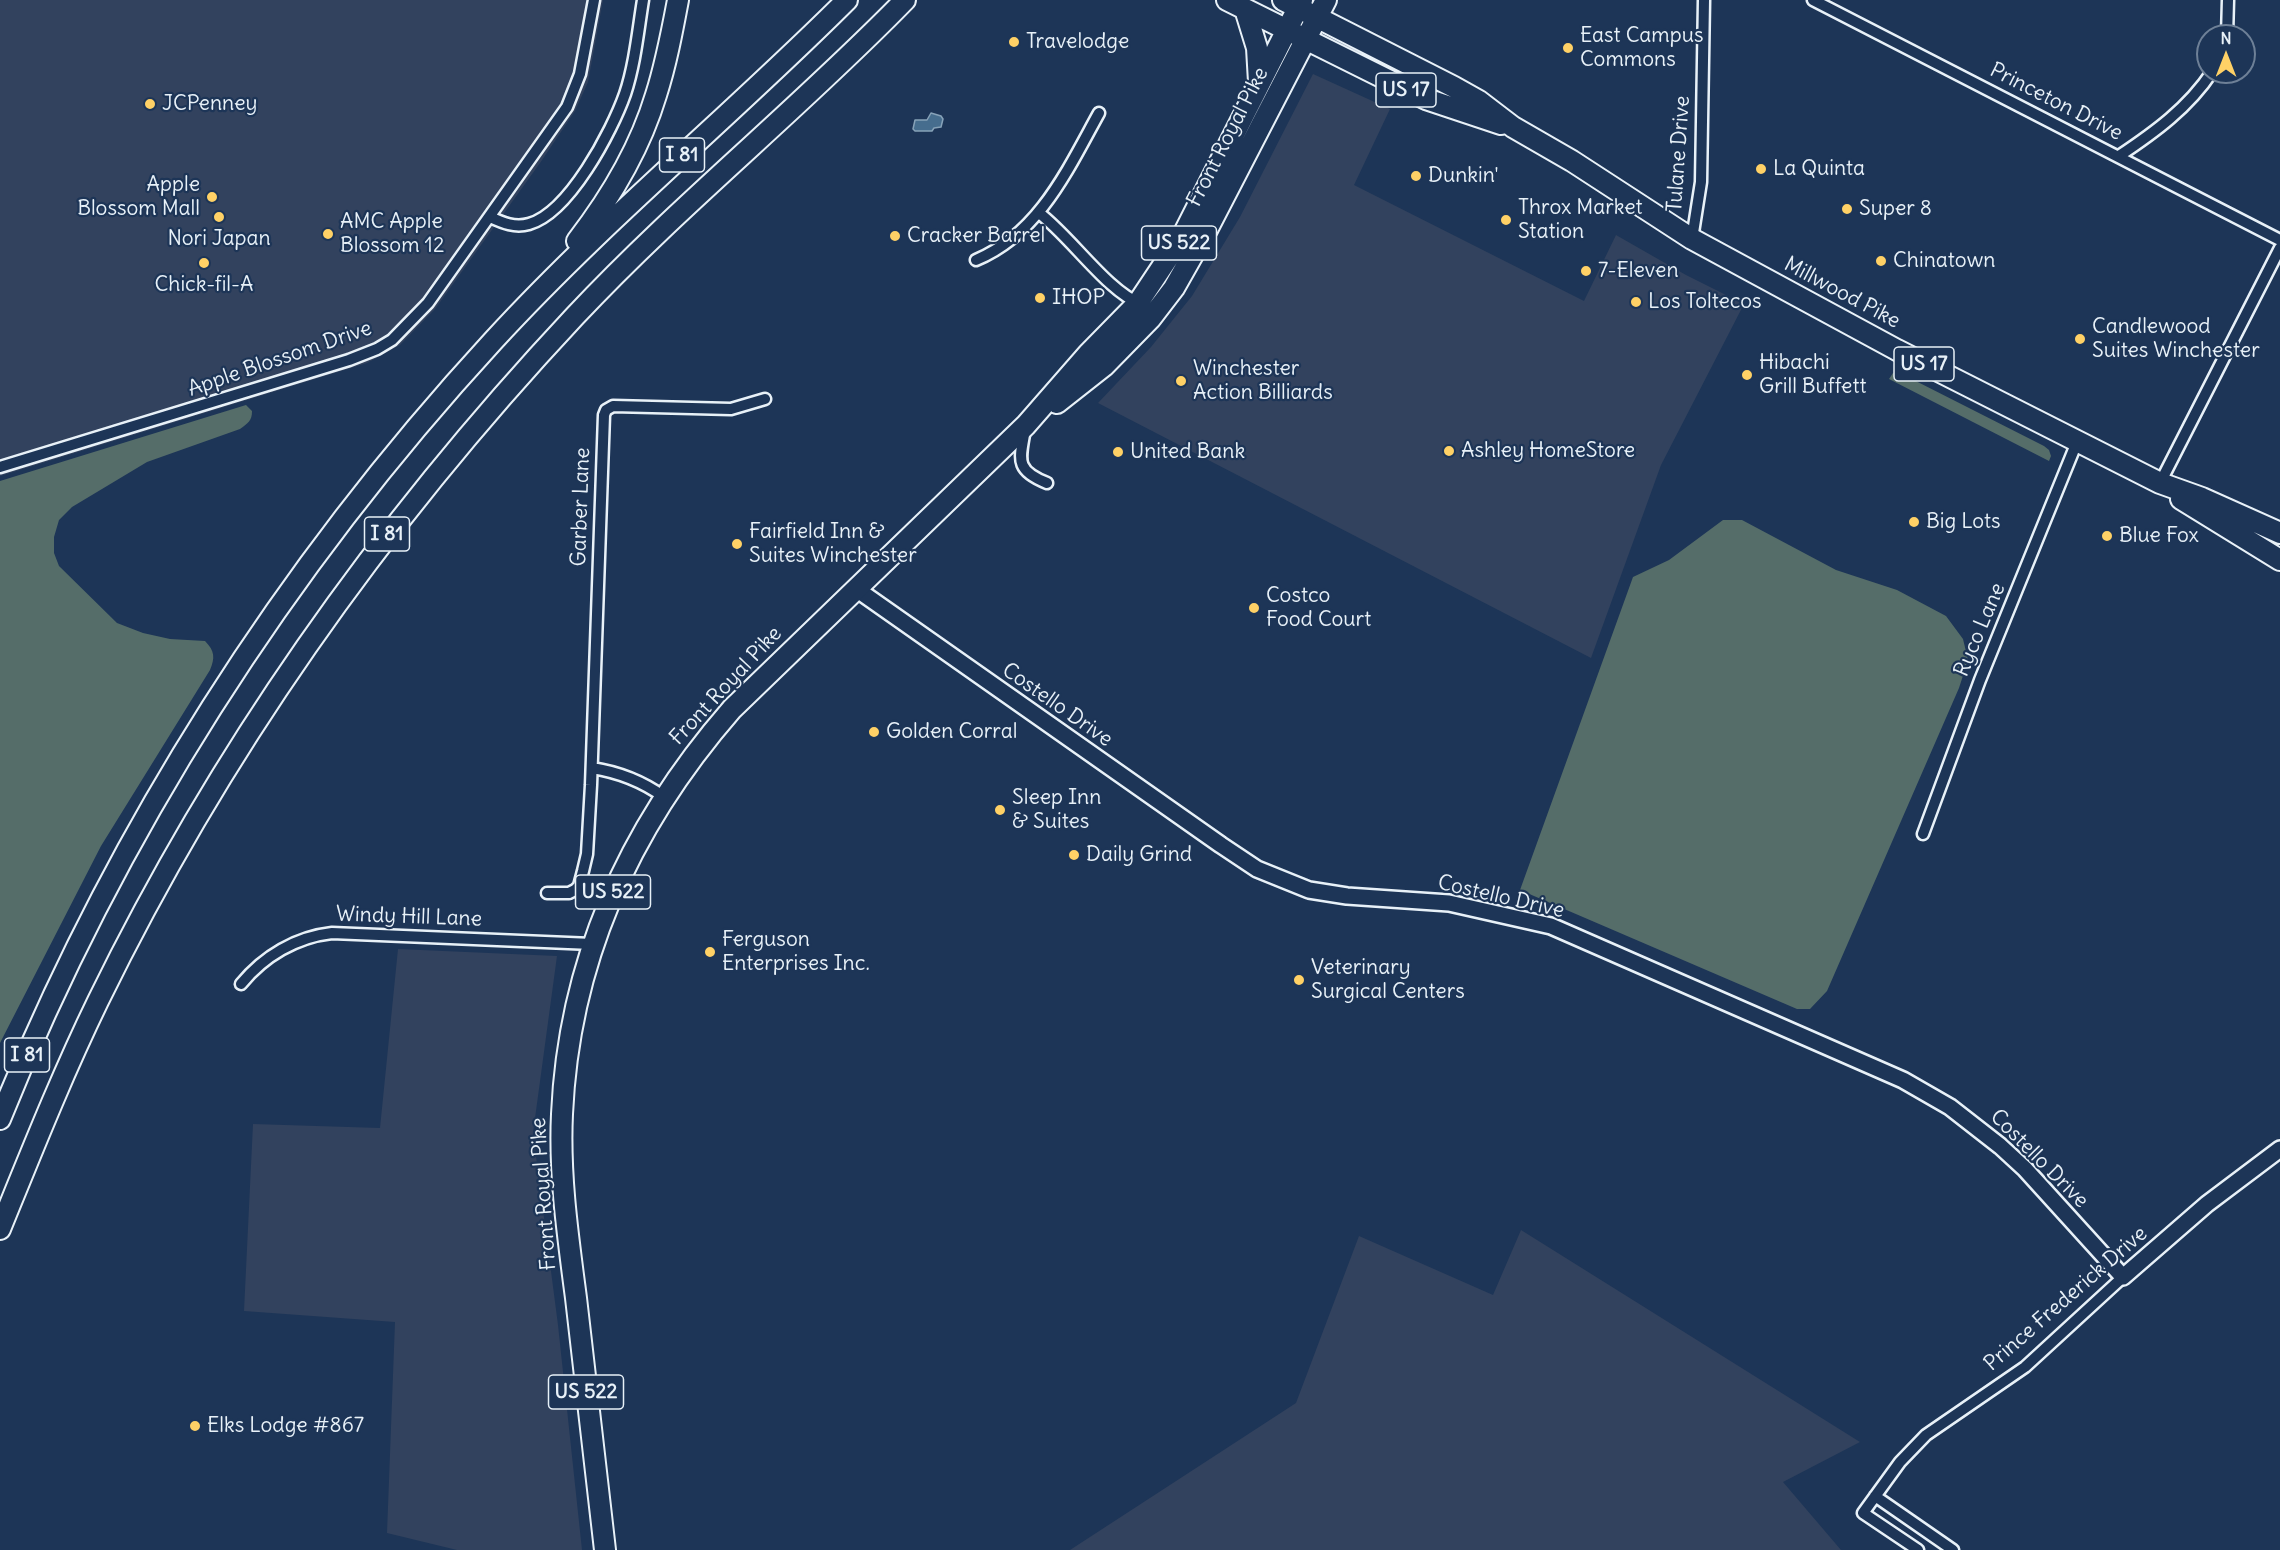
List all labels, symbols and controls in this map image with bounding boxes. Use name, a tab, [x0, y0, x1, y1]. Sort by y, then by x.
place label: East Campus Commons	[1580, 23, 1704, 73]
north arrow	[2196, 24, 2256, 84]
text: N	[2220, 28, 2232, 48]
place label: Travelodge	[1026, 29, 1129, 55]
marker: Travelodge	[1007, 35, 1021, 49]
marker: East Campus Commons	[1561, 41, 1575, 55]
street label: Princeton Drive	[1986, 58, 2126, 146]
street label: Front Royal Pike	[1182, 63, 1274, 211]
road number: US 17	[1376, 73, 1436, 107]
place label: JCPenney	[162, 91, 258, 117]
street label: Tulane Drive	[1662, 95, 1696, 213]
marker: JCPenney	[143, 97, 157, 111]
road number: I 81	[660, 138, 704, 172]
place label: La Quinta	[1773, 156, 1865, 182]
marker: La Quinta	[1754, 162, 1768, 176]
place label: Dunkin'	[1428, 163, 1499, 189]
marker: Dunkin'	[1409, 169, 1423, 183]
place label: Apple Blossom Mall	[77, 172, 200, 222]
marker: Apple Blossom Mall	[205, 190, 219, 204]
place label: Throx Market Station	[1518, 195, 1643, 245]
place label: Super 8	[1859, 196, 1932, 222]
marker: Super 8	[1840, 202, 1854, 216]
place label: AMC Apple Blossom 12	[340, 209, 444, 259]
marker: Nori Japan	[212, 210, 226, 224]
marker: Throx Market Station	[1499, 213, 1513, 227]
place label: Cracker Barrel	[907, 223, 1045, 249]
place label: Nori Japan	[167, 226, 271, 252]
road number: US 522	[1142, 226, 1216, 260]
marker: AMC Apple Blossom 12	[321, 227, 335, 241]
marker: Cracker Barrel	[888, 229, 902, 243]
place label: Chinatown	[1893, 248, 1995, 274]
street label: Millwood Pike	[1780, 252, 1904, 334]
marker: Chinatown	[1874, 254, 1888, 268]
marker: Chick-fil-A	[197, 256, 211, 270]
place label: 7-Eleven	[1598, 258, 1679, 284]
marker: 7-Eleven	[1579, 264, 1593, 278]
place label: Chick-fil-A	[154, 272, 254, 298]
place label: IHOP	[1052, 285, 1105, 311]
place label: Los Toltecos	[1648, 289, 1762, 315]
marker: IHOP	[1033, 291, 1047, 305]
marker: Los Toltecos	[1629, 295, 1643, 309]
place label: Candlewood Suites Winchester	[2092, 314, 2260, 364]
street label: Apple Blossom Drive	[185, 316, 375, 402]
marker: Candlewood Suites Winchester	[2073, 332, 2087, 346]
road number: US 17	[1894, 347, 1954, 381]
place label: Hibachi Grill Buffett	[1759, 350, 1867, 400]
place label: Winchester Action Billiards	[1193, 356, 1333, 406]
marker: Hibachi Grill Buffett	[1740, 368, 1754, 382]
marker: Winchester Action Billiards	[1174, 374, 1188, 388]
place label: Ashley HomeStore	[1461, 438, 1635, 464]
place label: United Bank	[1130, 439, 1245, 465]
marker: Ashley HomeStore	[1442, 444, 1456, 458]
marker: United Bank	[1111, 445, 1125, 459]
street label: Garber Lane	[566, 447, 596, 567]
place label: Big Lots	[1926, 509, 2001, 535]
marker: Big Lots	[1907, 515, 1921, 529]
road number: I 81	[364, 517, 410, 551]
place label: Fairfield Inn & Suites Winchester	[749, 519, 917, 569]
place label: Blue Fox	[2119, 523, 2199, 549]
marker: Blue Fox	[2100, 529, 2114, 543]
marker: Fairfield Inn & Suites Winchester	[730, 537, 744, 551]
street label: Ryco Lane	[1949, 579, 2011, 681]
place label: Costco Food Court	[1266, 583, 1371, 633]
marker: Costco Food Court	[1247, 601, 1261, 615]
street label: Front Royal Pike	[665, 621, 787, 751]
street label: Costello Drive	[997, 658, 1117, 752]
place label: Golden Corral	[886, 719, 1017, 745]
marker: Golden Corral	[867, 725, 881, 739]
place label: Sleep Inn & Suites	[1012, 785, 1101, 835]
marker: Sleep Inn & Suites	[993, 803, 1007, 817]
place label: Daily Grind	[1086, 842, 1192, 868]
marker: Daily Grind	[1067, 848, 1081, 862]
street label: Costello Drive	[1435, 870, 1567, 924]
road number: US 522	[576, 875, 650, 909]
street label: Windy Hill Lane	[336, 902, 482, 932]
place label: Ferguson Enterprises Inc.	[722, 927, 870, 977]
marker: Ferguson Enterprises Inc.	[703, 945, 717, 959]
place label: Veterinary Surgical Centers	[1311, 955, 1465, 1005]
marker: Veterinary Surgical Centers	[1292, 973, 1306, 987]
road number: I 81	[4, 1038, 50, 1072]
street label: Costello Drive	[1984, 1104, 2094, 1214]
street label: Front Royal Pike	[526, 1117, 562, 1271]
street label: Prince Frederick Drive	[1979, 1221, 2153, 1377]
road number: US 522	[548, 1375, 624, 1409]
place label: Elks Lodge #867	[207, 1413, 364, 1439]
marker: Elks Lodge #867	[188, 1419, 202, 1433]

